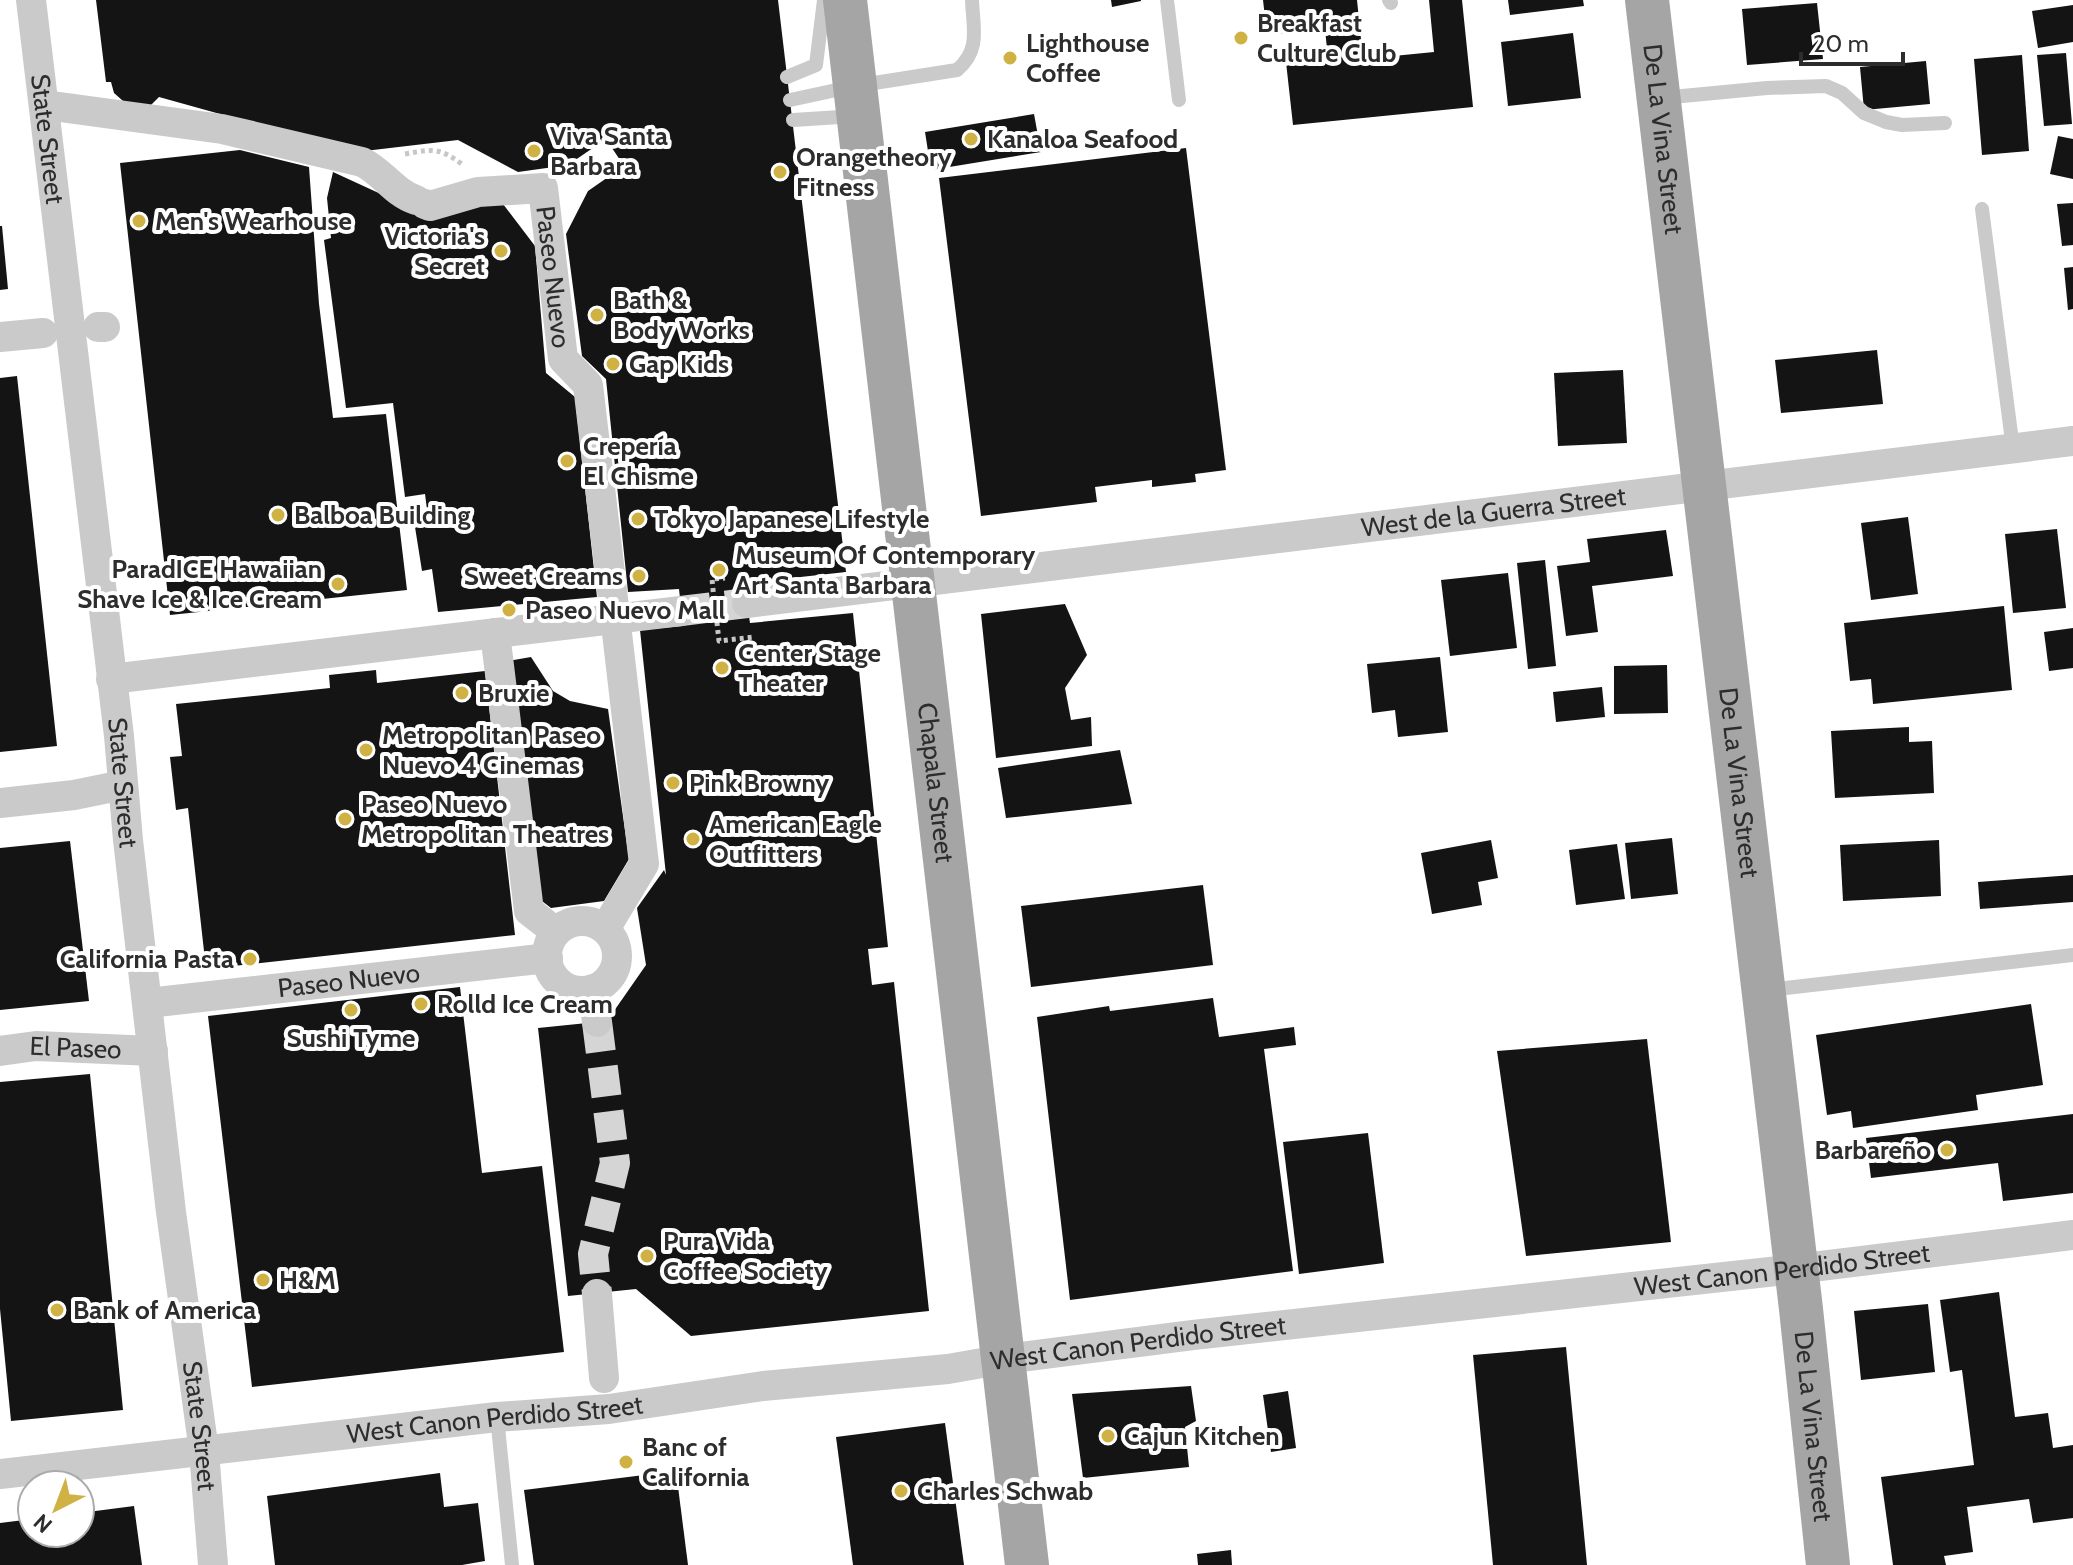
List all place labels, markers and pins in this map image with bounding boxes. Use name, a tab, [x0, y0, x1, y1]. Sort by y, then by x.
place label: Breakfast Culture Club	[1257, 7, 1396, 69]
place label: Lighthouse Coffee	[1026, 27, 1149, 89]
marker: Breakfast Culture Club	[1232, 29, 1250, 47]
marker: Lighthouse Coffee	[1001, 49, 1019, 67]
place label: Viva Santa Barbara	[550, 120, 668, 182]
place label: Kanaloa Seafood	[987, 123, 1178, 155]
marker: Kanaloa Seafood	[962, 130, 980, 148]
place label: Orangetheory Fitness	[796, 141, 952, 203]
marker: Viva Santa Barbara	[525, 142, 543, 160]
marker: Orangetheory Fitness	[771, 163, 789, 181]
place label: Men's Wearhouse	[155, 205, 352, 237]
marker: Men's Wearhouse	[130, 212, 148, 230]
place label: Victoria's Secret	[384, 220, 485, 282]
marker: Victoria's Secret	[492, 242, 510, 260]
place label: Bath & Body Works	[613, 284, 750, 346]
marker: Bath & Body Works	[588, 306, 606, 324]
place label: Gap Kids	[629, 348, 729, 380]
marker: Gap Kids	[604, 355, 622, 373]
place label: Crepería El Chisme	[583, 430, 694, 492]
marker: Crepería El Chisme	[558, 452, 576, 470]
place label: Balboa Building	[294, 499, 470, 531]
place label: Tokyo Japanese Lifestyle	[654, 503, 929, 535]
marker: Balboa Building	[269, 506, 287, 524]
marker: Tokyo Japanese Lifestyle	[629, 510, 647, 528]
place label: Museum Of Contemporary Art Santa Barbara	[735, 539, 1035, 601]
place label: ParadICE Hawaiian Shave Ice & Ice Cream	[77, 553, 322, 615]
place label: Sweet Creams	[464, 560, 623, 592]
marker: Museum Of Contemporary Art Santa Barbara	[710, 561, 728, 579]
marker: Sweet Creams	[630, 567, 648, 585]
marker: ParadICE Hawaiian Shave Ice & Ice Cream	[329, 575, 347, 593]
place label: Paseo Nuevo Mall	[525, 594, 725, 626]
marker: Paseo Nuevo Mall	[500, 601, 518, 619]
place label: Center Stage Theater	[738, 637, 881, 699]
marker: Center Stage Theater	[713, 659, 731, 677]
place label: Bruxie	[478, 677, 549, 709]
marker: Bruxie	[453, 684, 471, 702]
place label: Metropolitan Paseo Nuevo 4 Cinemas	[382, 719, 601, 781]
marker: Metropolitan Paseo Nuevo 4 Cinemas	[357, 741, 375, 759]
place label: Pink Browny	[689, 767, 829, 799]
marker: Pink Browny	[664, 774, 682, 792]
place label: Paseo Nuevo Metropolitan Theatres	[361, 788, 609, 850]
place label: American Eagle Outfitters	[709, 808, 882, 870]
marker: Paseo Nuevo Metropolitan Theatres	[336, 810, 354, 828]
marker: American Eagle Outfitters	[684, 830, 702, 848]
place label: California Pasta	[60, 943, 234, 975]
marker: California Pasta	[241, 950, 259, 968]
place label: Rolld Ice Cream	[437, 988, 613, 1020]
marker: Rolld Ice Cream	[412, 995, 430, 1013]
marker: Sushi Tyme	[342, 1001, 360, 1019]
place label: Sushi Tyme	[286, 1022, 416, 1054]
place label: Barbareño	[1814, 1134, 1931, 1166]
marker: Barbareño	[1938, 1141, 1956, 1159]
place label: Pura Vida Coffee Society	[663, 1225, 828, 1287]
marker: Pura Vida Coffee Society	[638, 1247, 656, 1265]
place label: H&M	[279, 1264, 336, 1296]
marker: H&M	[254, 1271, 272, 1289]
place label: Bank of America	[73, 1294, 256, 1326]
marker: Bank of America	[48, 1301, 66, 1319]
place label: Cajun Kitchen	[1124, 1420, 1280, 1452]
marker: Cajun Kitchen	[1099, 1427, 1117, 1445]
place label: Banc of California	[642, 1431, 750, 1493]
marker: Banc of California	[617, 1453, 635, 1471]
place label: Charles Schwab	[917, 1475, 1093, 1507]
marker: Charles Schwab	[892, 1482, 910, 1500]

